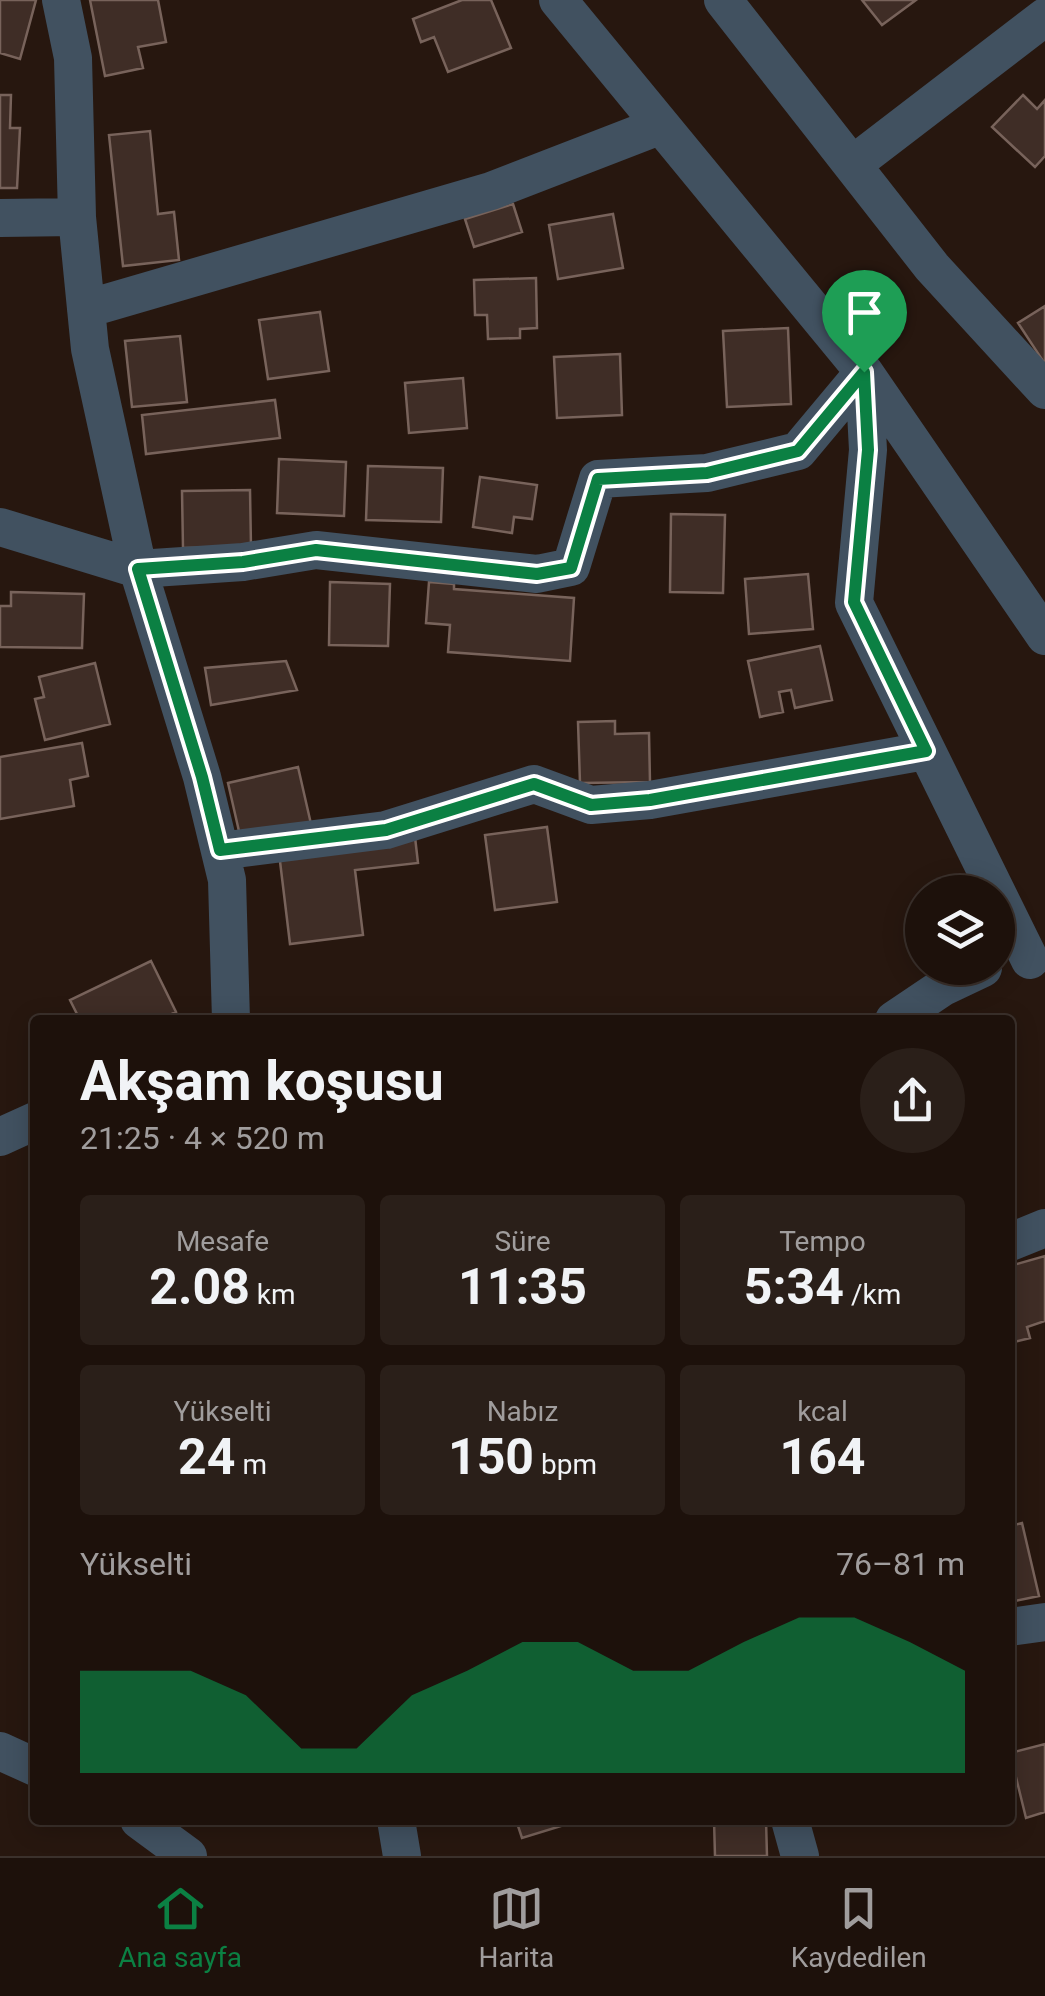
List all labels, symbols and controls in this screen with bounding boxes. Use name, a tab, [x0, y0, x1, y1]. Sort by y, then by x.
pin	[822, 270, 907, 373]
icon: arrive	[837, 285, 892, 340]
map controls	[905, 875, 1015, 985]
button: layers	[905, 875, 1015, 985]
button: share	[860, 1048, 965, 1153]
text: Akşam koşusu	[80, 1049, 444, 1113]
text: 21:25 · 4 × 520 m	[80, 1119, 325, 1157]
text: Mesafe	[176, 1225, 269, 1258]
text: Süre	[494, 1225, 551, 1258]
text: Tempo	[779, 1225, 866, 1258]
text: 2.08	[149, 1258, 250, 1316]
text: 11:35	[458, 1258, 587, 1316]
text: 5:34	[744, 1258, 844, 1316]
text: km	[250, 1278, 296, 1311]
text: /km	[844, 1278, 901, 1311]
text: Yükselti	[174, 1395, 272, 1428]
text: Nabız	[487, 1395, 558, 1428]
text: kcal	[797, 1395, 848, 1428]
text: 24	[178, 1428, 235, 1486]
text: 150	[448, 1428, 534, 1486]
text: 164	[779, 1428, 866, 1486]
text: m	[235, 1448, 267, 1481]
text: bpm	[534, 1448, 597, 1481]
text: Yükselti	[80, 1545, 192, 1583]
text: 76–81 m	[836, 1545, 965, 1583]
tab: Ana sayfa	[118, 1881, 242, 1974]
tab: Harita	[478, 1881, 554, 1974]
tab: Kaydedilen	[791, 1881, 927, 1974]

